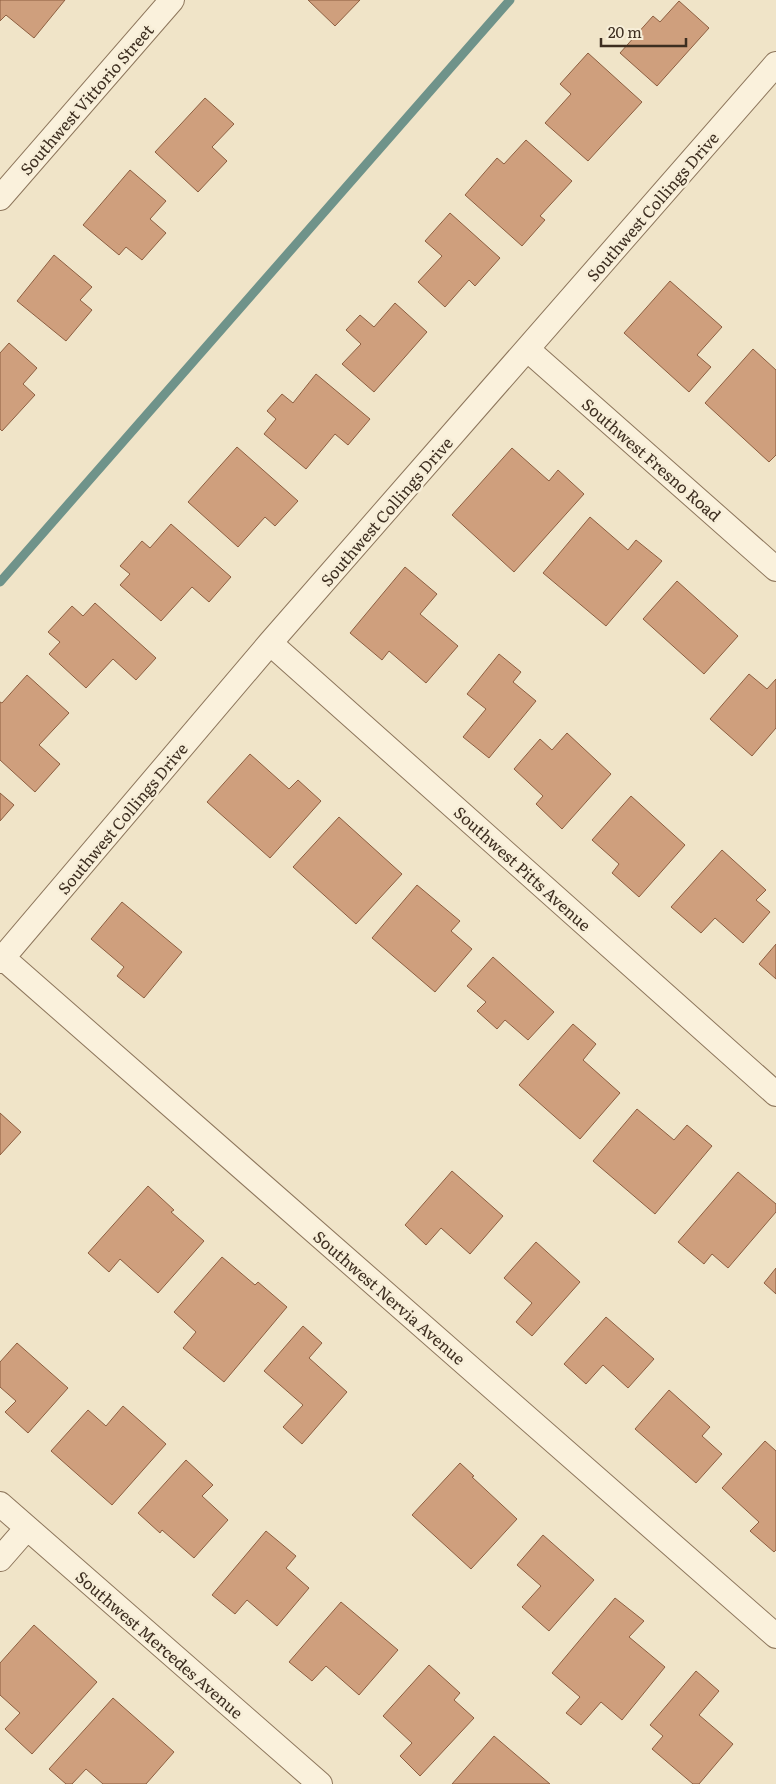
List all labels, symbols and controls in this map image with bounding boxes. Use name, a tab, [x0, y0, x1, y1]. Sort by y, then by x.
scale bar	[601, 15, 686, 47]
street label: Southwest Vittorio Street	[14, 18, 159, 180]
text: 20 m	[608, 20, 642, 43]
street label: Southwest Collings Drive	[580, 126, 724, 286]
street label: Southwest Fresno Road	[577, 392, 727, 526]
street label: Southwest Collings Drive	[314, 431, 458, 591]
street label: Southwest Collings Drive	[51, 737, 193, 899]
street label: Southwest Pitts Avenue	[449, 800, 597, 936]
street label: Southwest Nervia Avenue	[309, 1224, 471, 1370]
street label: Southwest Mercedes Avenue	[71, 1564, 249, 1724]

